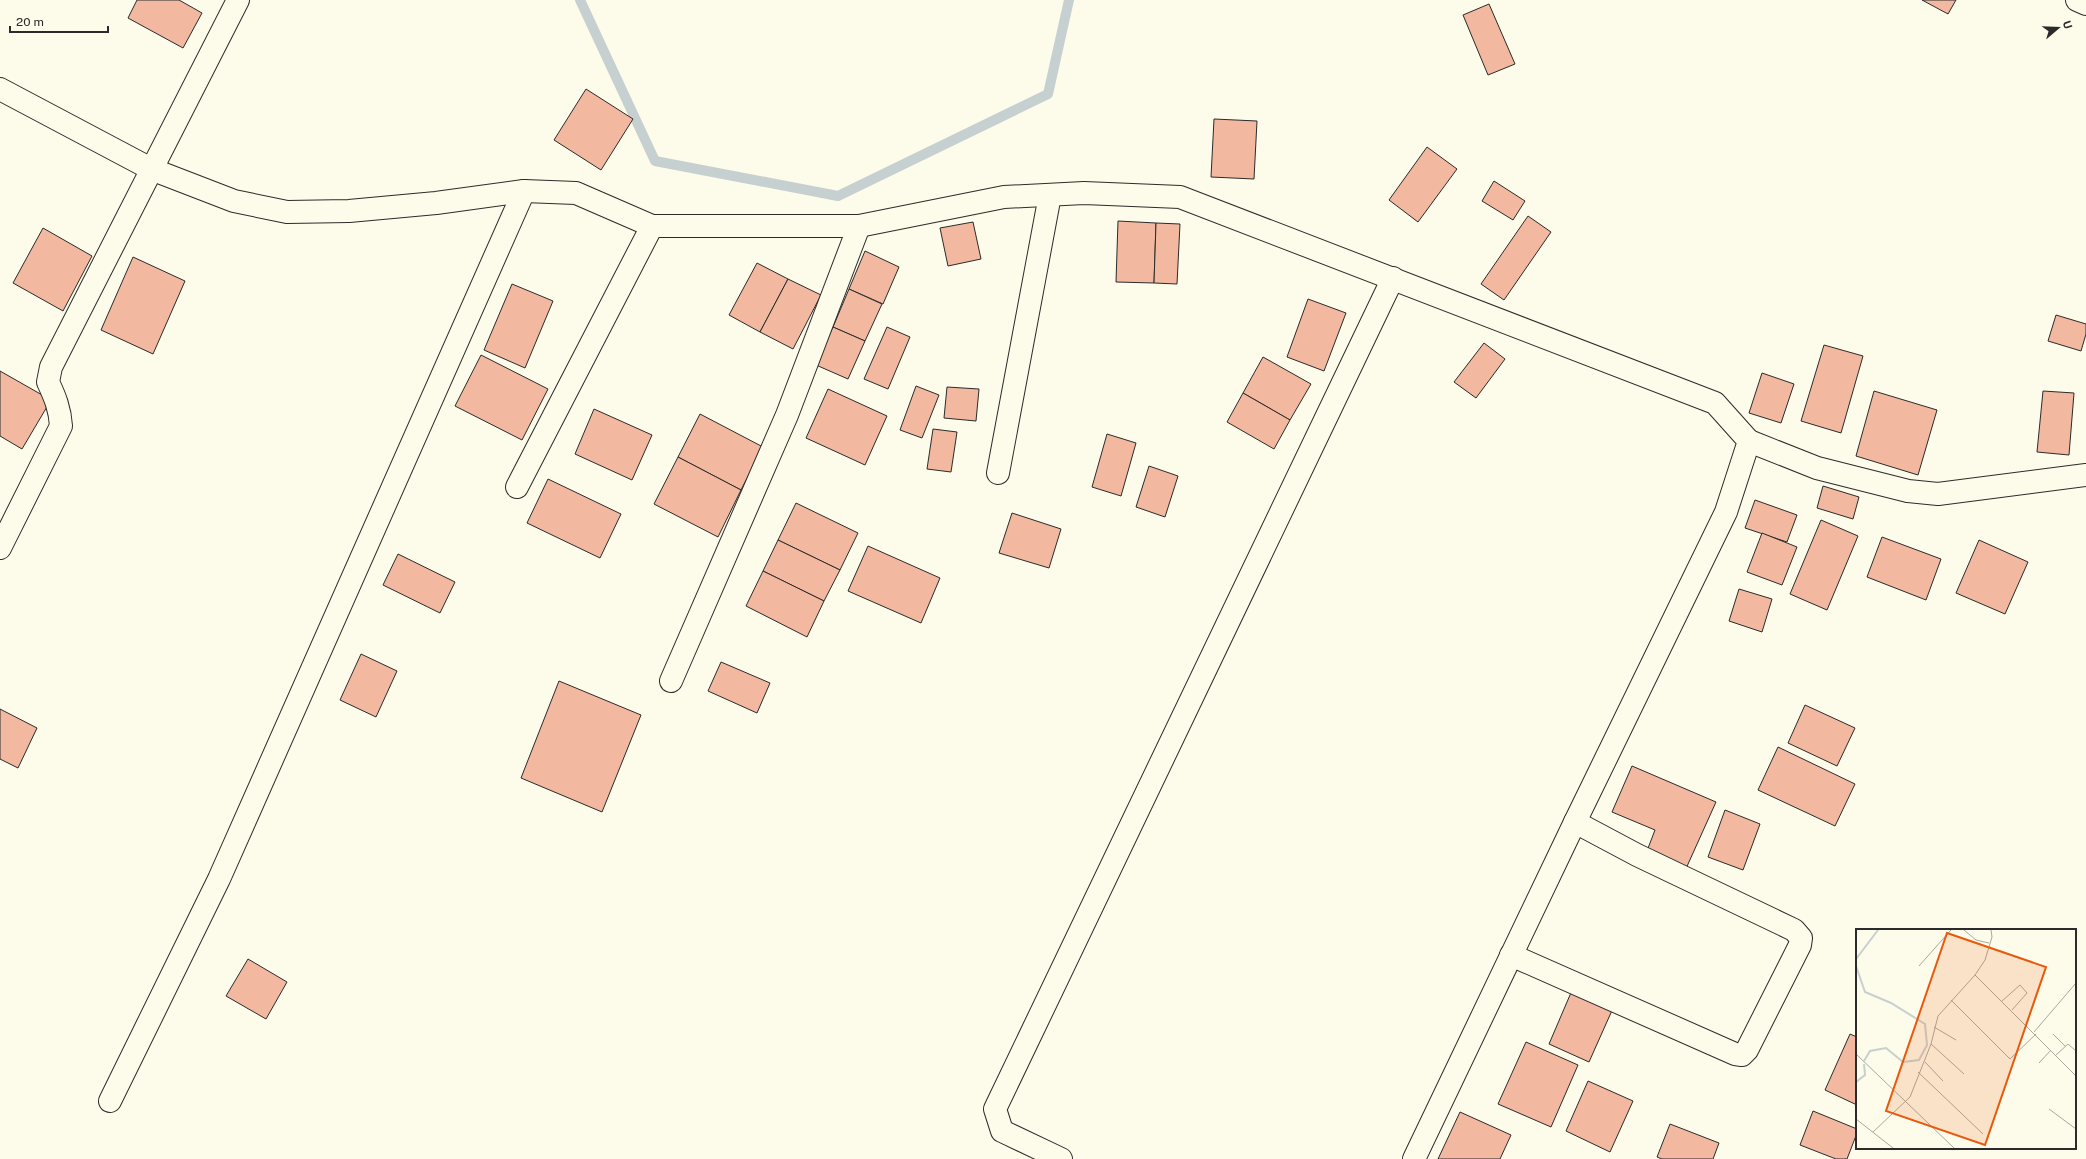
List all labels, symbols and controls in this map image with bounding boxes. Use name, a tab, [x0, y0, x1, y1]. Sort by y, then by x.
scale bar	[10, 8, 108, 34]
north arrow	[2038, 8, 2078, 48]
text: 20 m	[16, 15, 44, 29]
text: U	[2060, 19, 2074, 30]
inset map	[1856, 929, 2076, 1149]

